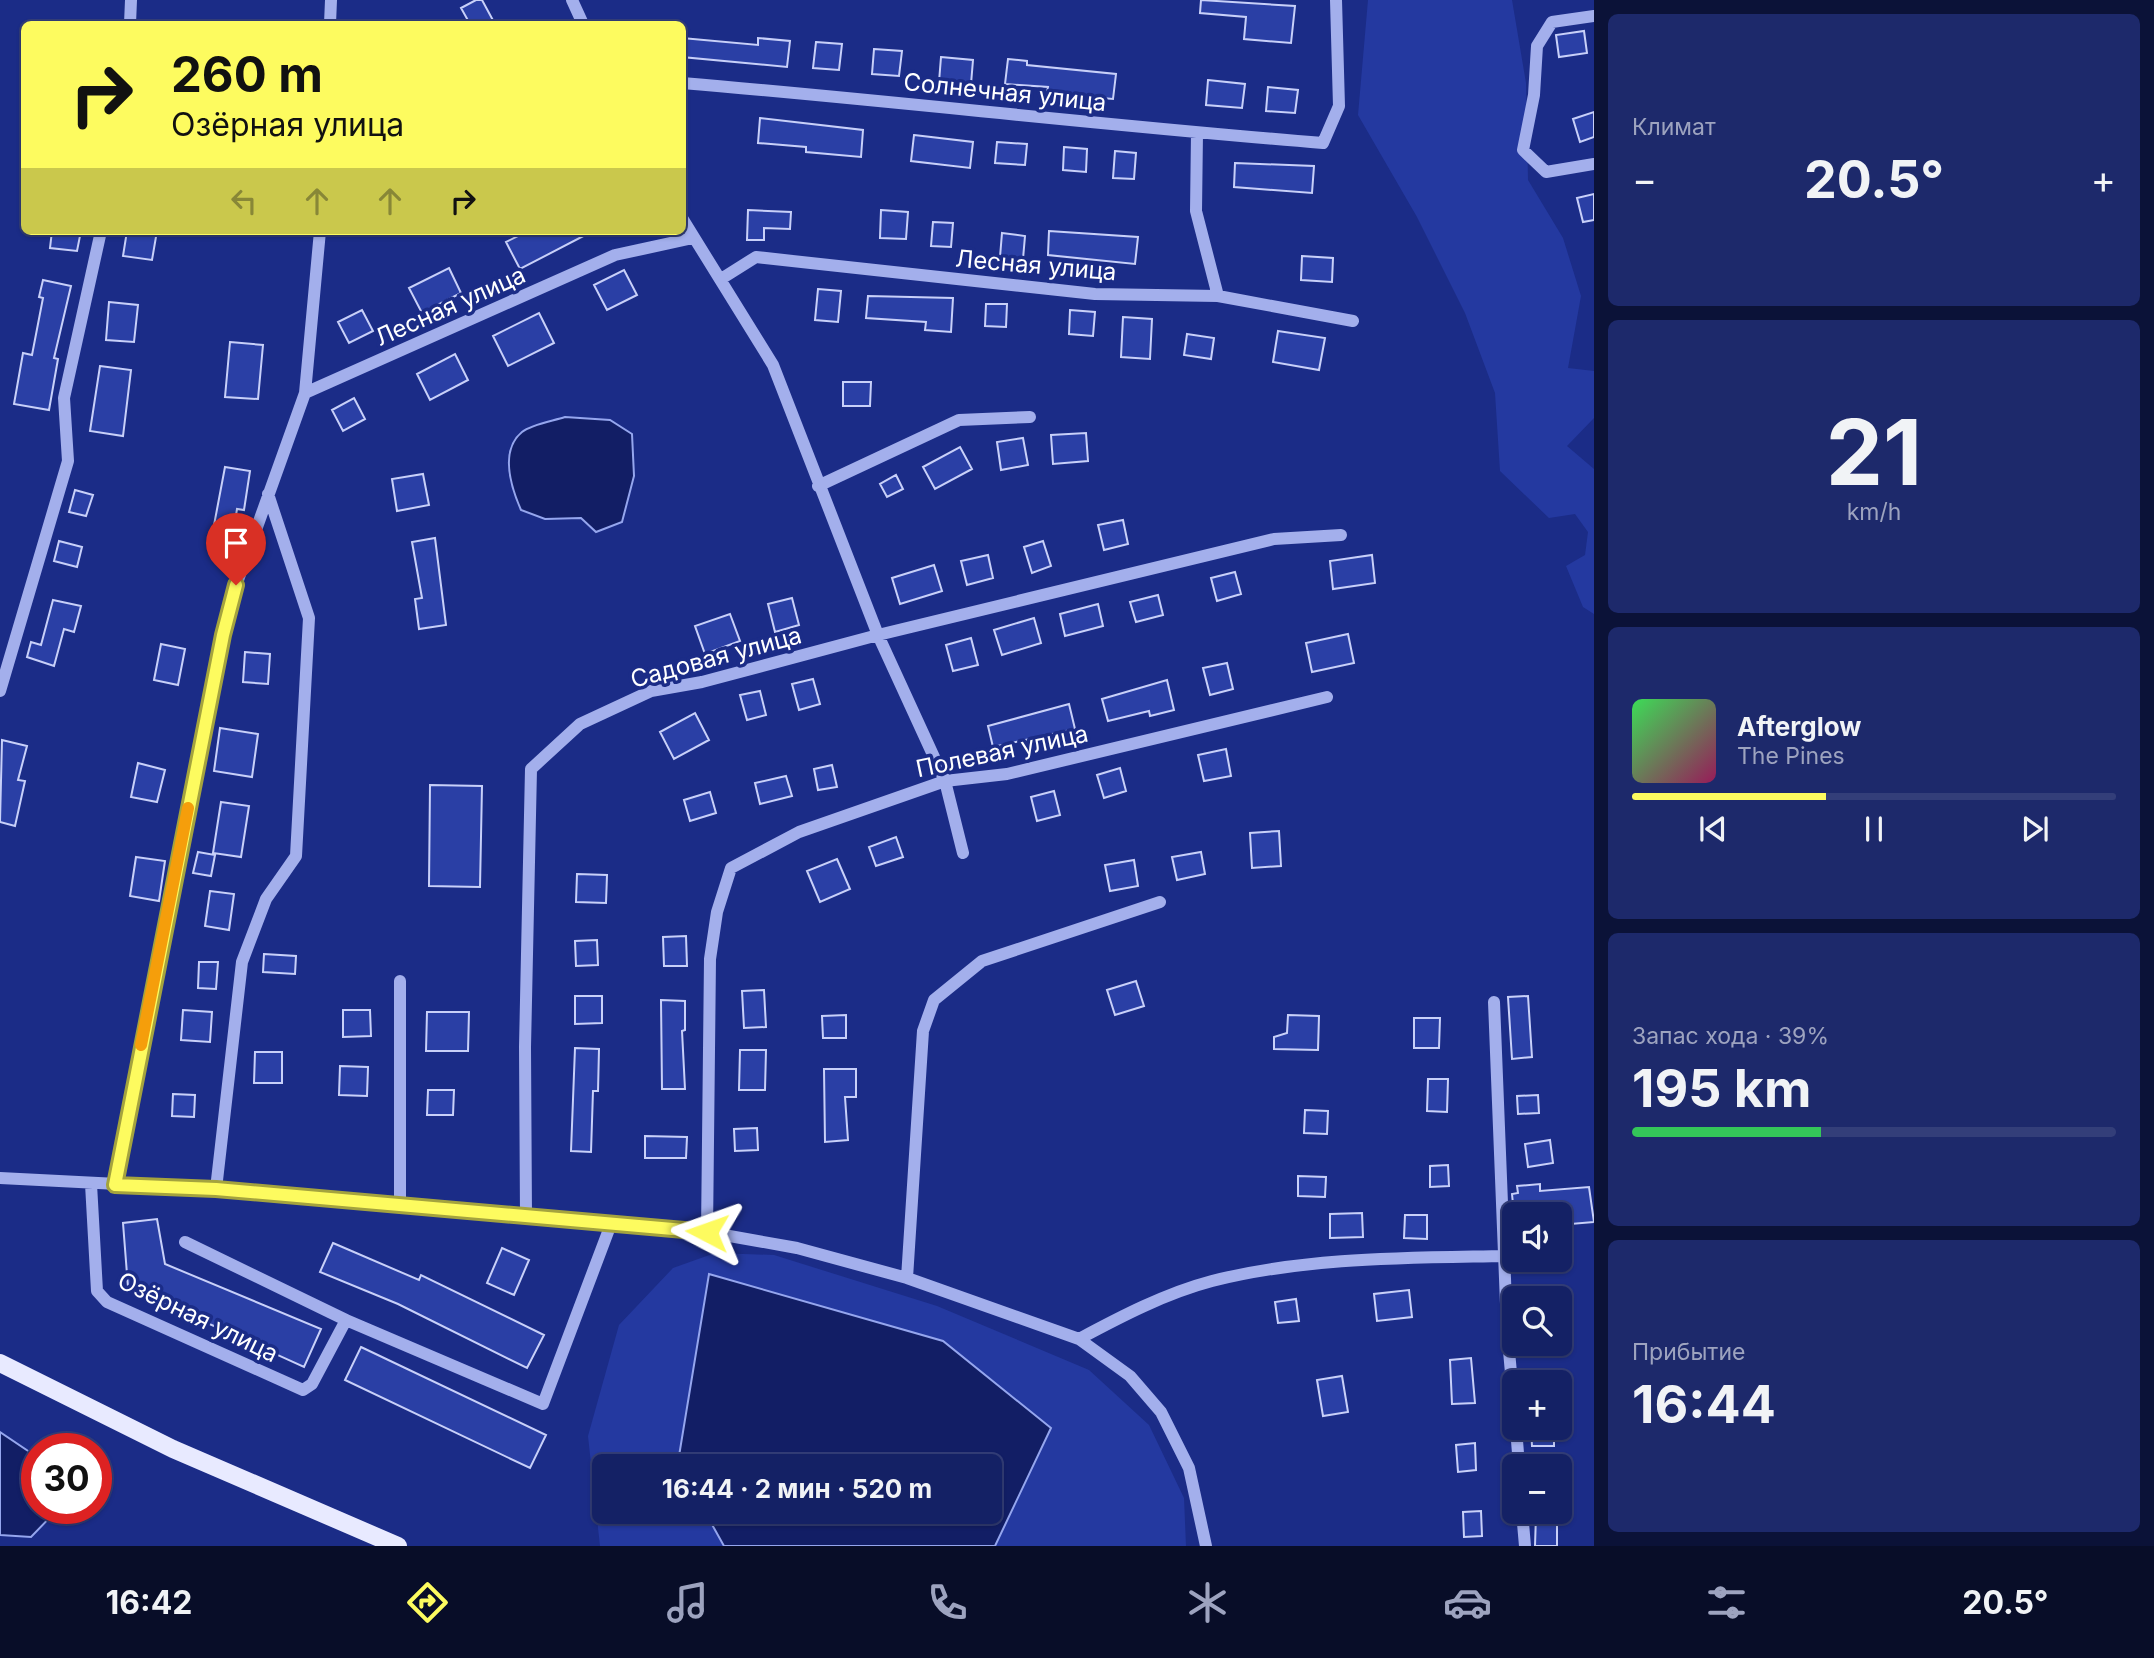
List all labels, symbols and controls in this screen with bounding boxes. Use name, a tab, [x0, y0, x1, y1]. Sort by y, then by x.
text: 260 m	[171, 45, 323, 104]
icon: right	[56, 49, 147, 140]
street label: Солнечная улица	[902, 67, 1108, 117]
text: Озёрная улица	[171, 105, 404, 144]
text: Климат	[1632, 113, 1716, 141]
text: 20.5°	[1804, 148, 1944, 211]
text: −	[1632, 156, 1657, 202]
text: +	[2091, 156, 2116, 202]
icon: left	[225, 182, 263, 220]
icon: ahead	[298, 182, 336, 220]
icon: ahead	[371, 182, 409, 220]
icon: right	[444, 182, 482, 220]
street label: Лесная улица	[954, 244, 1118, 286]
street label: Лесная улица	[370, 260, 530, 352]
text: 21	[1826, 397, 1922, 507]
text: km/h	[1847, 498, 1901, 526]
pin	[206, 513, 266, 585]
icon: arrive	[217, 524, 255, 562]
street label: Садовая улица	[627, 620, 805, 694]
text: Afterglow	[1737, 711, 1861, 742]
street label: Полевая улица	[913, 719, 1091, 783]
text: The Pines	[1737, 742, 1845, 770]
icon: previous	[1694, 810, 1732, 848]
icon: pause	[1855, 810, 1893, 848]
icon: next	[2016, 810, 2054, 848]
text: Запас хода · 39%	[1632, 1022, 1829, 1050]
text: 195 km	[1632, 1057, 1811, 1120]
position arrow	[670, 1195, 744, 1269]
map controls	[1502, 1202, 1572, 1524]
button: sound	[1502, 1202, 1572, 1272]
street label: Озёрная улица	[113, 1266, 283, 1368]
button: search	[1502, 1286, 1572, 1356]
text: Прибытие	[1632, 1338, 1745, 1366]
button: +	[1502, 1370, 1572, 1440]
text: 16:44	[1632, 1373, 1776, 1436]
speed limit sign: 30	[21, 1433, 112, 1524]
button: −	[1502, 1454, 1572, 1524]
text: 16:44 · 2 мин · 520 m	[662, 1473, 932, 1504]
icon: directions	[403, 1578, 452, 1627]
icon: music	[663, 1578, 712, 1627]
icon: phone	[923, 1578, 972, 1627]
icon: climate	[1183, 1578, 1232, 1627]
icon: car	[1443, 1578, 1492, 1627]
icon: filters	[1702, 1578, 1751, 1627]
text: 16:42	[105, 1583, 192, 1622]
text: 20.5°	[1962, 1583, 2049, 1622]

